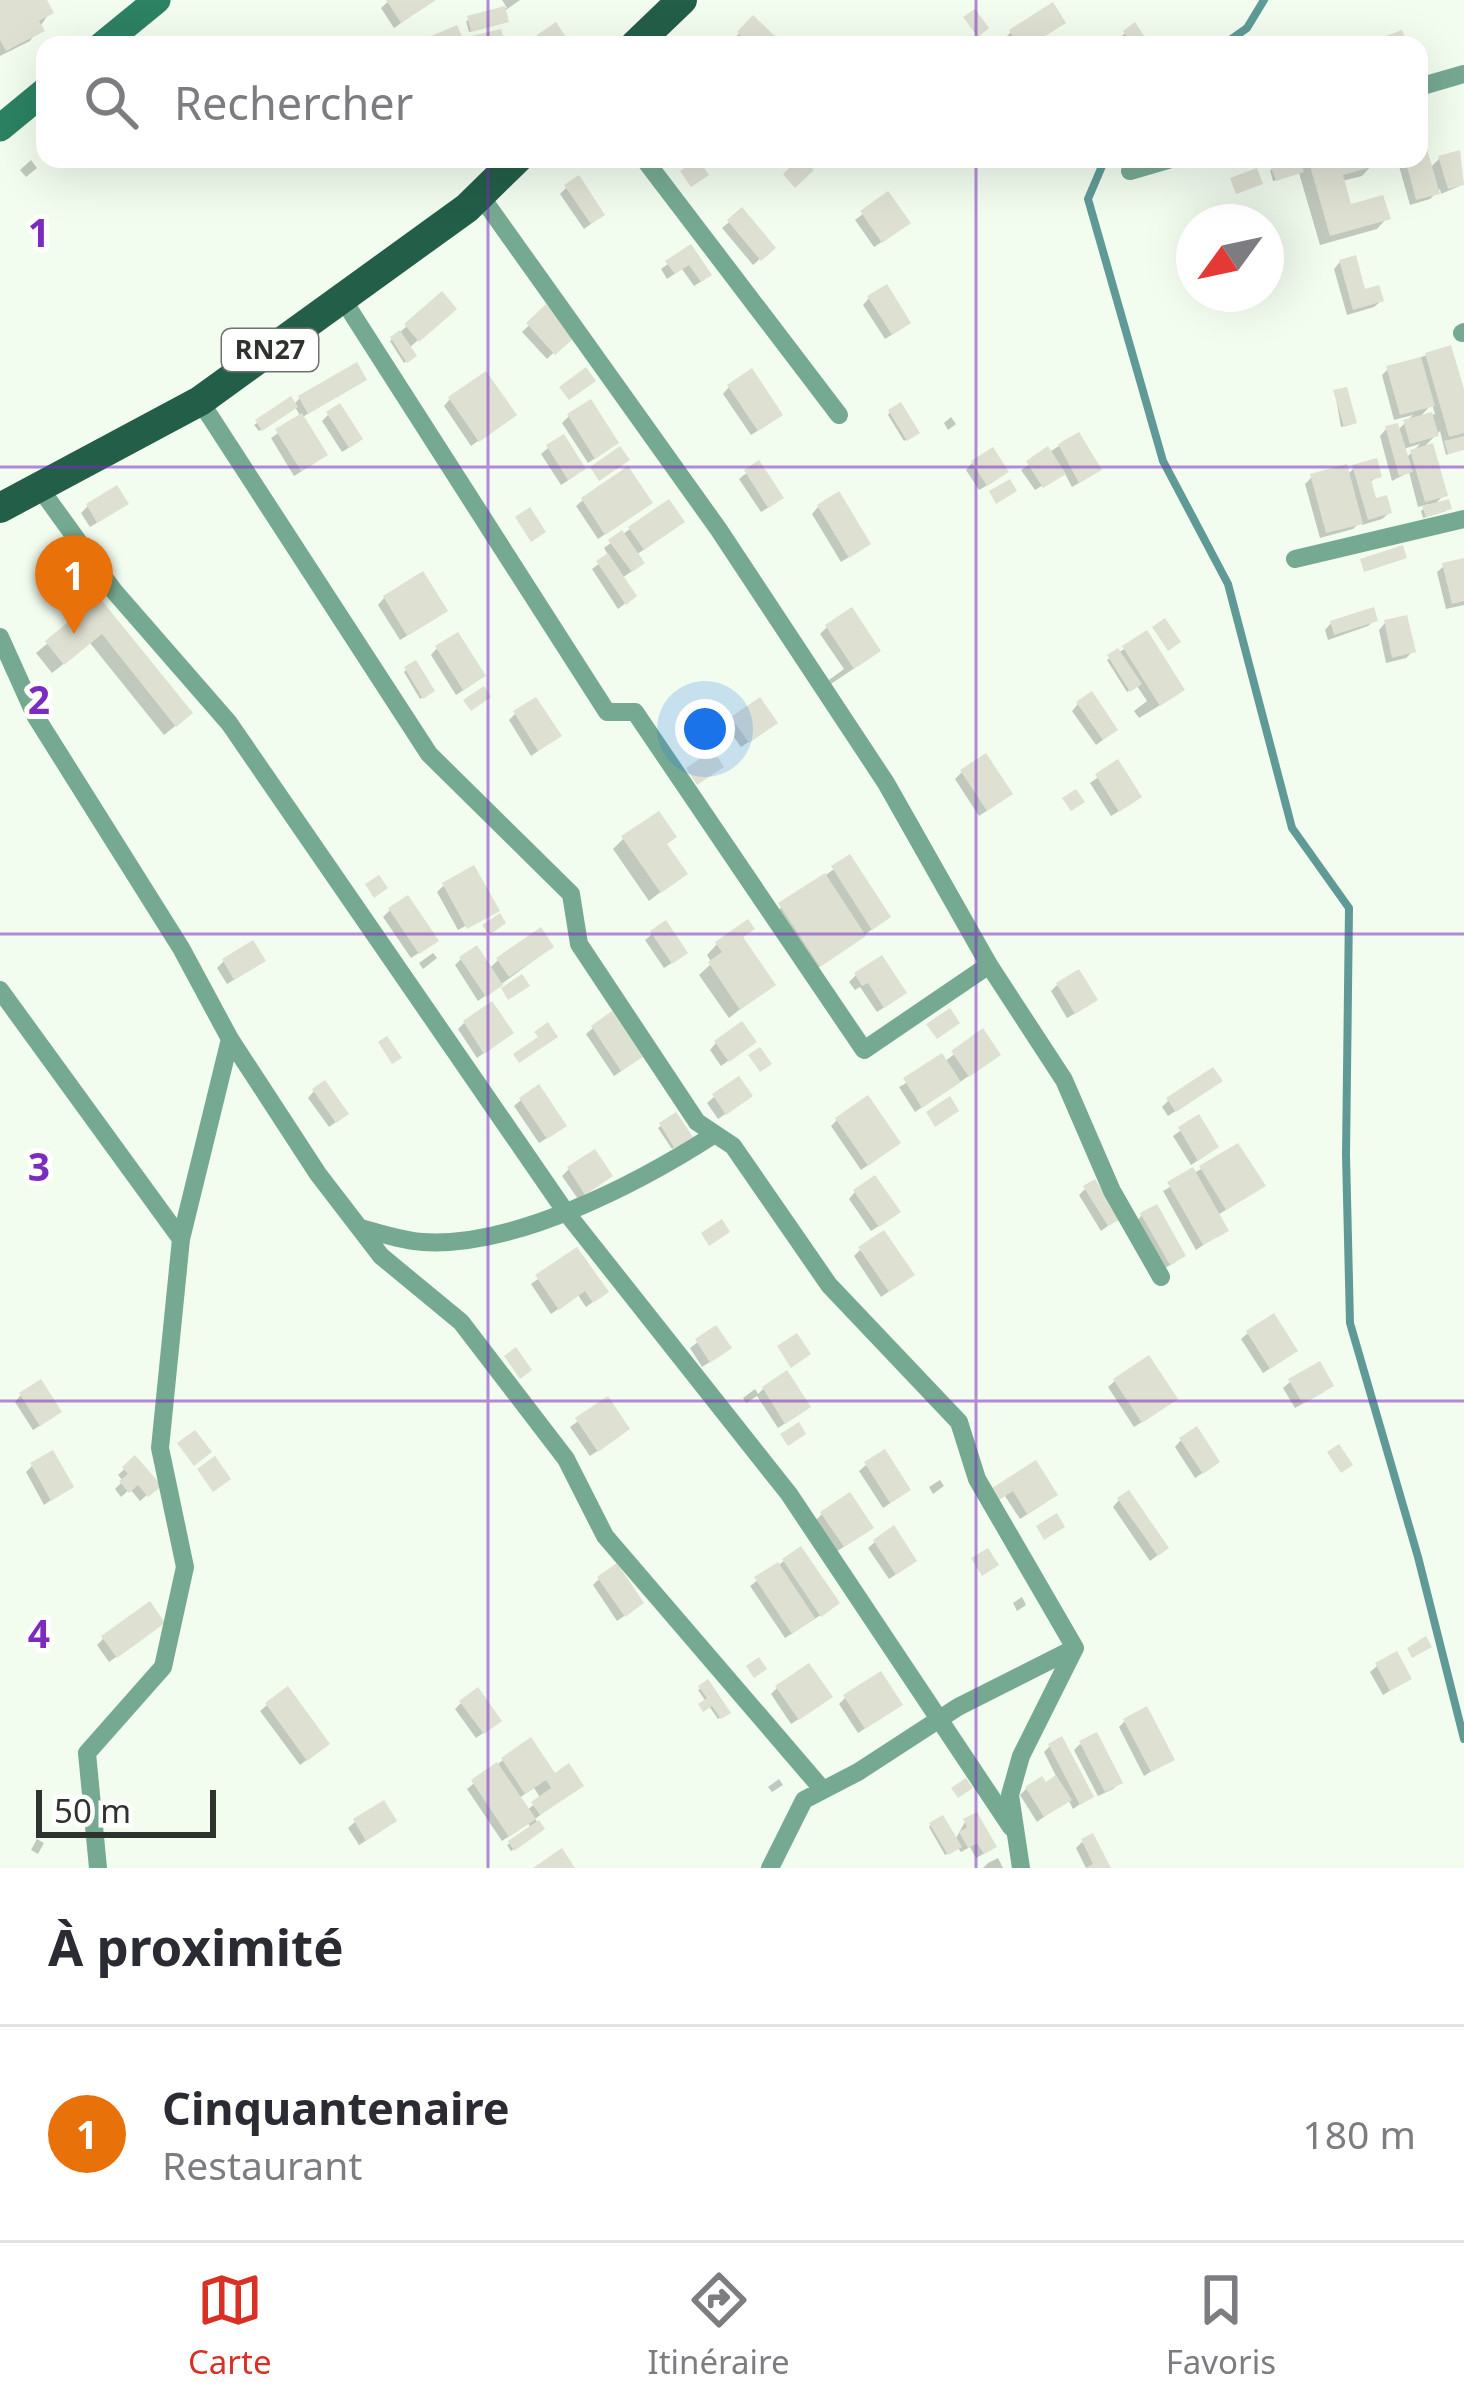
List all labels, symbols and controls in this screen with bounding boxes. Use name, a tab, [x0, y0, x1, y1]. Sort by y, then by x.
search box	[36, 36, 1428, 168]
icon: search	[78, 69, 144, 135]
text: Rechercher	[174, 72, 413, 133]
north arrow	[1176, 204, 1284, 312]
text: 1	[28, 205, 50, 258]
road number: RN27	[222, 329, 318, 371]
pin: 1	[35, 535, 113, 634]
text: 2	[28, 672, 50, 725]
your location	[675, 699, 735, 759]
text: 3	[28, 1139, 50, 1192]
text: 4	[28, 1606, 50, 1659]
scale bar	[36, 1784, 216, 1837]
text: 50 m	[54, 1788, 131, 1833]
text: À proximité	[48, 1911, 344, 1981]
text: Cinquantenaire	[162, 2077, 510, 2138]
text: 1	[76, 2107, 98, 2160]
text: 180 m	[1302, 2107, 1416, 2160]
text: Restaurant	[162, 2138, 362, 2191]
tab: Carte	[188, 2267, 272, 2384]
tab: Itinéraire	[647, 2267, 790, 2384]
tab: Favoris	[1166, 2267, 1276, 2384]

